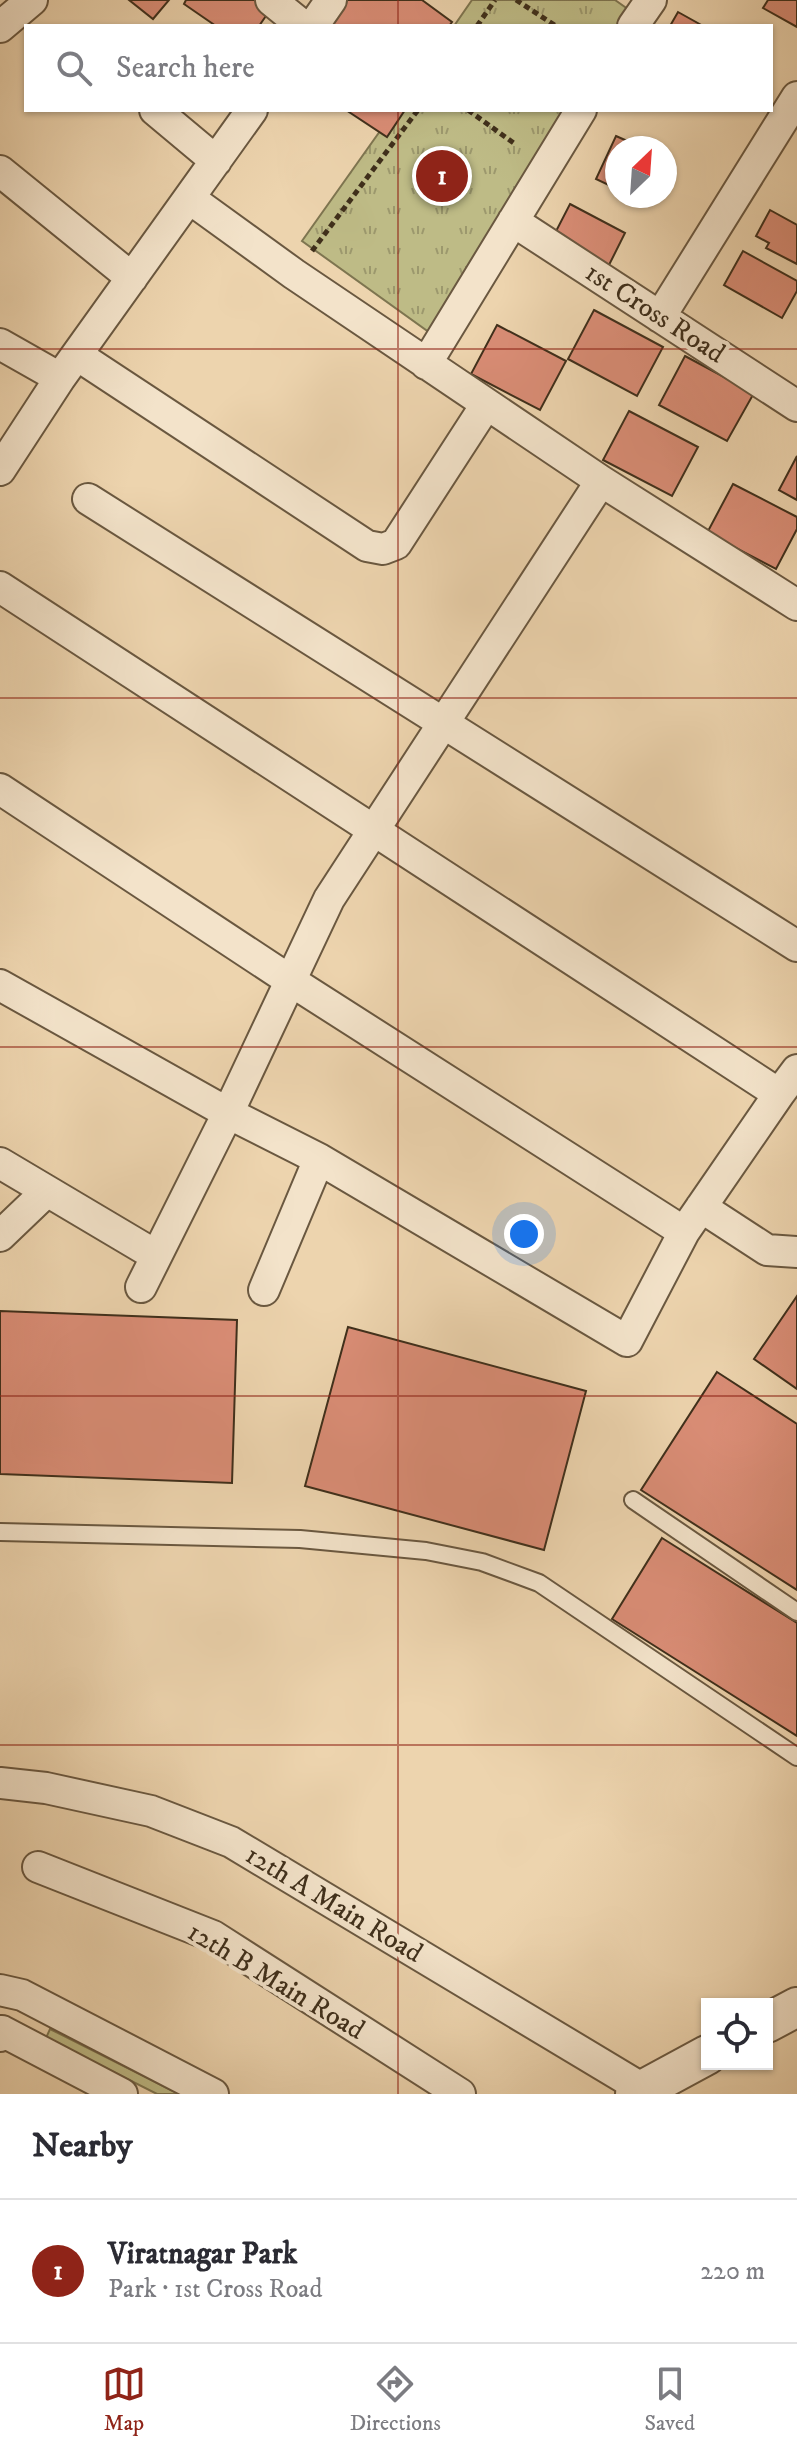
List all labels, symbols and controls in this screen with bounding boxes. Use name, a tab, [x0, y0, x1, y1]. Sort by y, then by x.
search box	[24, 24, 773, 112]
icon: search	[52, 46, 96, 90]
text: Search here	[116, 50, 255, 87]
north arrow	[605, 136, 677, 208]
pin: 1	[416, 146, 468, 206]
street label: 1st Cross Road	[578, 255, 732, 371]
your location	[504, 1214, 544, 1254]
street label: 12th A Main Road	[239, 1837, 429, 1971]
street label: 12th B Main Road	[181, 1914, 371, 2048]
map controls	[701, 1998, 773, 2070]
button: locate	[701, 1998, 773, 2070]
text: Nearby	[32, 2125, 133, 2167]
text: Viratnagar Park	[108, 2236, 297, 2273]
text: 1	[53, 2255, 63, 2288]
text: 220 m	[700, 2255, 765, 2288]
text: Park · 1st Cross Road	[108, 2273, 322, 2306]
tab: Map	[102, 2362, 146, 2437]
tab: Directions	[350, 2362, 441, 2437]
tab: Saved	[645, 2362, 695, 2437]

